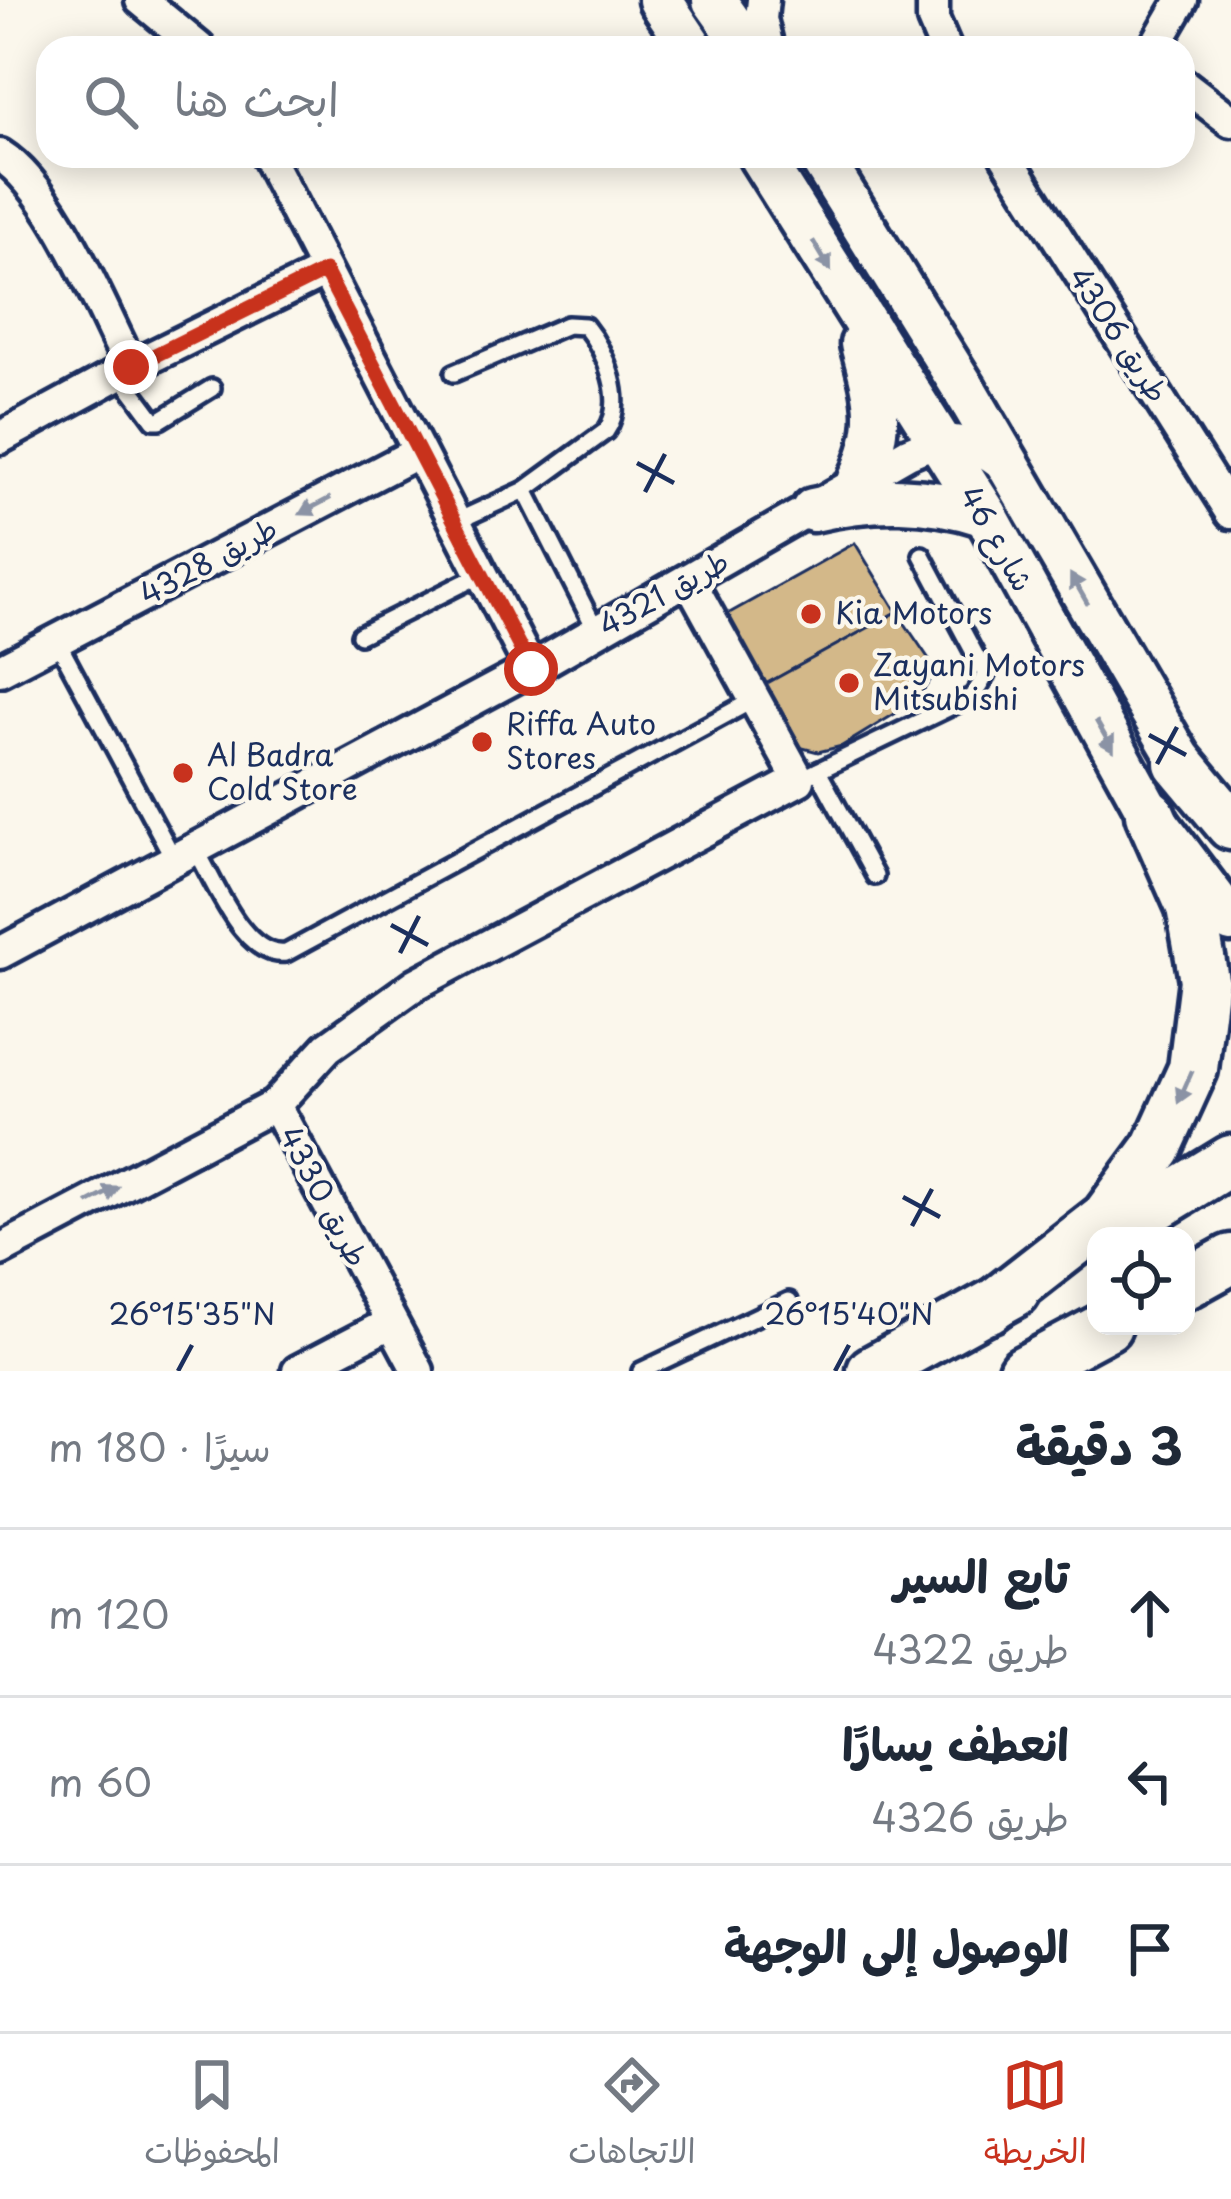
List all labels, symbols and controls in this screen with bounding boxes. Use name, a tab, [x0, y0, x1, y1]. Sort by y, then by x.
search box	[36, 36, 1195, 168]
text: ابحث هنا	[174, 63, 339, 131]
icon: search	[78, 69, 144, 135]
one-way arrow	[810, 239, 832, 272]
street label: طريق 4306	[1059, 257, 1181, 411]
route end	[104, 340, 158, 394]
street label: شارع 46	[949, 476, 1047, 600]
one-way arrow	[297, 496, 332, 516]
street label: طريق 4328	[131, 505, 285, 615]
street label: طريق 4321	[589, 537, 736, 646]
one-way arrow	[1069, 572, 1090, 606]
place label: Kia Motors	[835, 589, 992, 634]
marker: Kia Motors	[798, 601, 824, 627]
place label: Zayani Motors Mitsubishi	[873, 641, 1085, 720]
route start	[504, 642, 558, 696]
marker: Zayani Motors Mitsubishi	[836, 670, 862, 696]
place label: Riffa Auto Stores	[506, 700, 656, 779]
one-way arrow	[1094, 719, 1115, 753]
marker: Riffa Auto Stores	[469, 729, 495, 755]
place label: Al Badra Cold Store	[207, 731, 358, 810]
marker: Al Badra Cold Store	[170, 760, 196, 786]
one-way arrow	[1174, 1069, 1194, 1104]
street label: طريق 4330	[269, 1118, 381, 1274]
one-way arrow	[86, 1186, 121, 1206]
map controls	[1087, 1227, 1195, 1335]
button: locate	[1087, 1227, 1195, 1335]
text: 26°15'35"N	[108, 1290, 276, 1335]
text: 26°15'40"N	[764, 1290, 934, 1335]
text: 3 دقيقة	[1016, 1405, 1183, 1482]
text: سيرًا · 180 m	[48, 1416, 271, 1475]
text: تابع السير	[894, 1540, 1069, 1608]
icon: ahead	[1117, 1580, 1183, 1646]
text: 120 m	[48, 1583, 169, 1642]
text: طريق 4322	[872, 1618, 1069, 1677]
text: انعطف يسارًا	[842, 1708, 1069, 1776]
icon: left	[1117, 1748, 1183, 1814]
text: 60 m	[48, 1751, 152, 1810]
text: طريق 4326	[871, 1786, 1069, 1845]
text: الوصول إلى الوجهة	[724, 1910, 1069, 1978]
icon: arrive	[1117, 1916, 1183, 1982]
tab: المحفوظات	[144, 2052, 280, 2181]
tab: الاتجاهات	[568, 2052, 696, 2181]
tab: الخريطة	[984, 2052, 1087, 2181]

